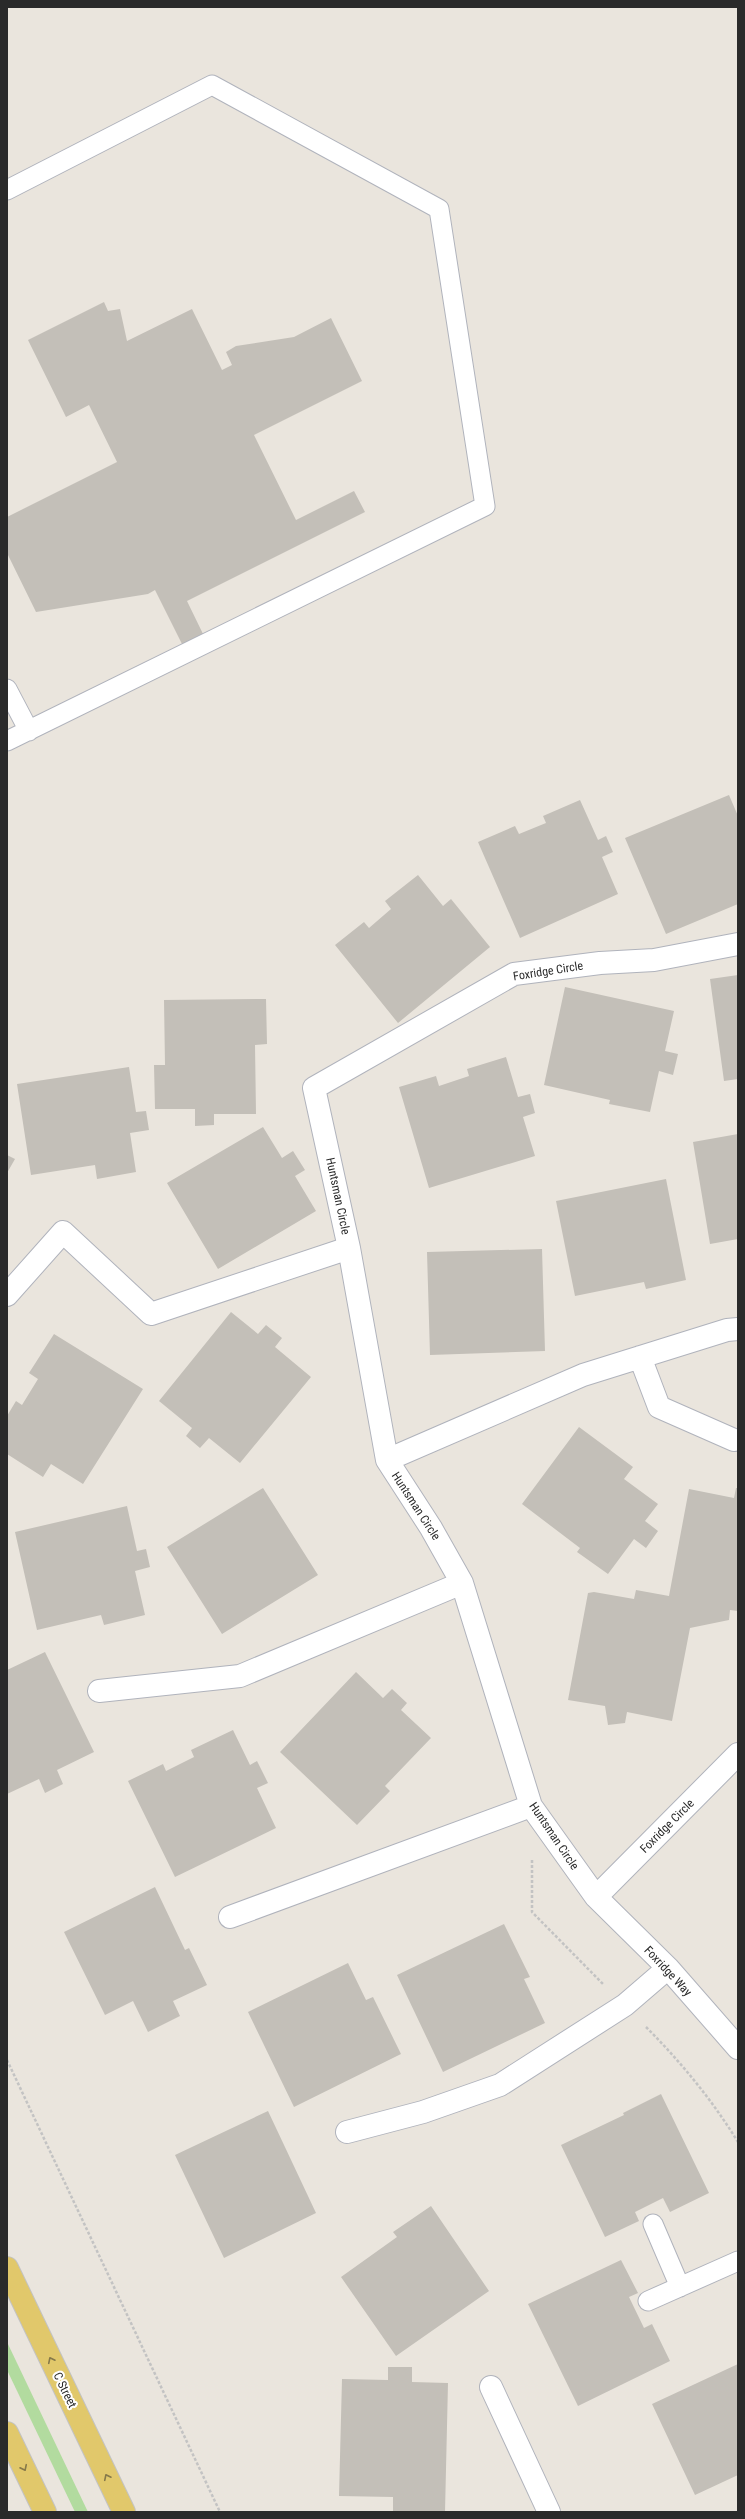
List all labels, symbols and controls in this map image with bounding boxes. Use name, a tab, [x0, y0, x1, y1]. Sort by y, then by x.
street label: Foxridge Circle	[512, 959, 584, 983]
street label: Huntsman Circle	[323, 1156, 353, 1236]
street label: Huntsman Circle	[389, 1469, 443, 1543]
street label: Foxridge Circle	[637, 1796, 697, 1856]
street label: Huntsman Circle	[526, 1800, 582, 1873]
street label: Foxridge Way	[641, 1943, 695, 1999]
one-way arrow	[48, 2357, 56, 2364]
street label: C Street	[50, 2370, 80, 2410]
one-way arrow	[19, 2464, 27, 2472]
one-way arrow	[104, 2474, 112, 2481]

